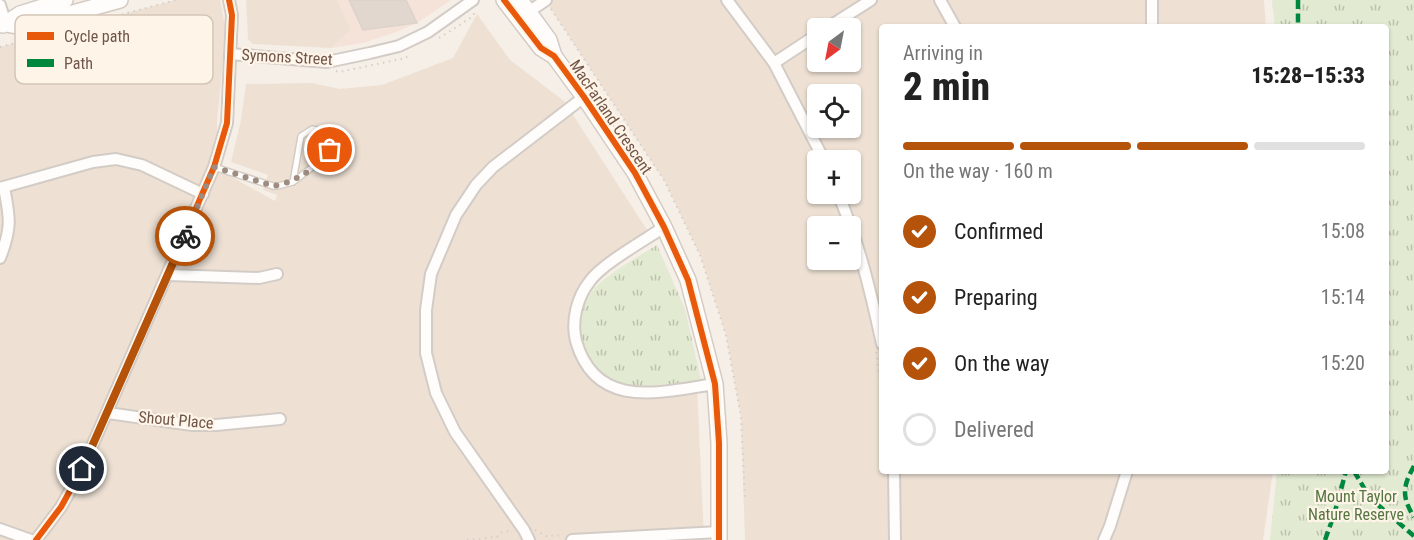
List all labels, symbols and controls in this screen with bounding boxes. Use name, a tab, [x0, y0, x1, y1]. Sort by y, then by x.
legend	[15, 15, 213, 84]
north arrow	[807, 18, 861, 72]
map controls	[807, 18, 861, 270]
text: Cycle path	[64, 27, 130, 46]
text: Arriving in	[903, 41, 983, 65]
street label: Symons Street	[241, 45, 333, 69]
text: Path	[64, 54, 93, 73]
street label: MacFarland Crescent	[566, 56, 656, 178]
text: 15:28–15:33	[1251, 63, 1365, 88]
text: 2 min	[903, 64, 990, 110]
button: locate	[807, 84, 861, 138]
pin	[304, 124, 355, 175]
icon: bag	[313, 133, 346, 166]
button: +	[807, 150, 861, 204]
text: On the way · 160 m	[903, 159, 1053, 183]
courier	[155, 206, 215, 266]
icon: check	[903, 215, 936, 248]
button: −	[807, 216, 861, 270]
text: Confirmed	[954, 219, 1043, 244]
text: 15:08	[1321, 219, 1365, 243]
icon: bike	[169, 220, 202, 253]
icon: check	[903, 281, 936, 314]
text: Preparing	[954, 285, 1038, 310]
text: 15:14	[1321, 285, 1365, 309]
icon: check	[903, 347, 936, 380]
text: On the way	[954, 351, 1049, 376]
text: 15:20	[1321, 351, 1365, 375]
street label: Shout Place	[138, 407, 214, 433]
text: Delivered	[954, 417, 1034, 442]
pin	[56, 443, 107, 494]
icon: home	[65, 452, 98, 485]
park label: Mount Taylor Nature Reserve	[1308, 487, 1404, 524]

